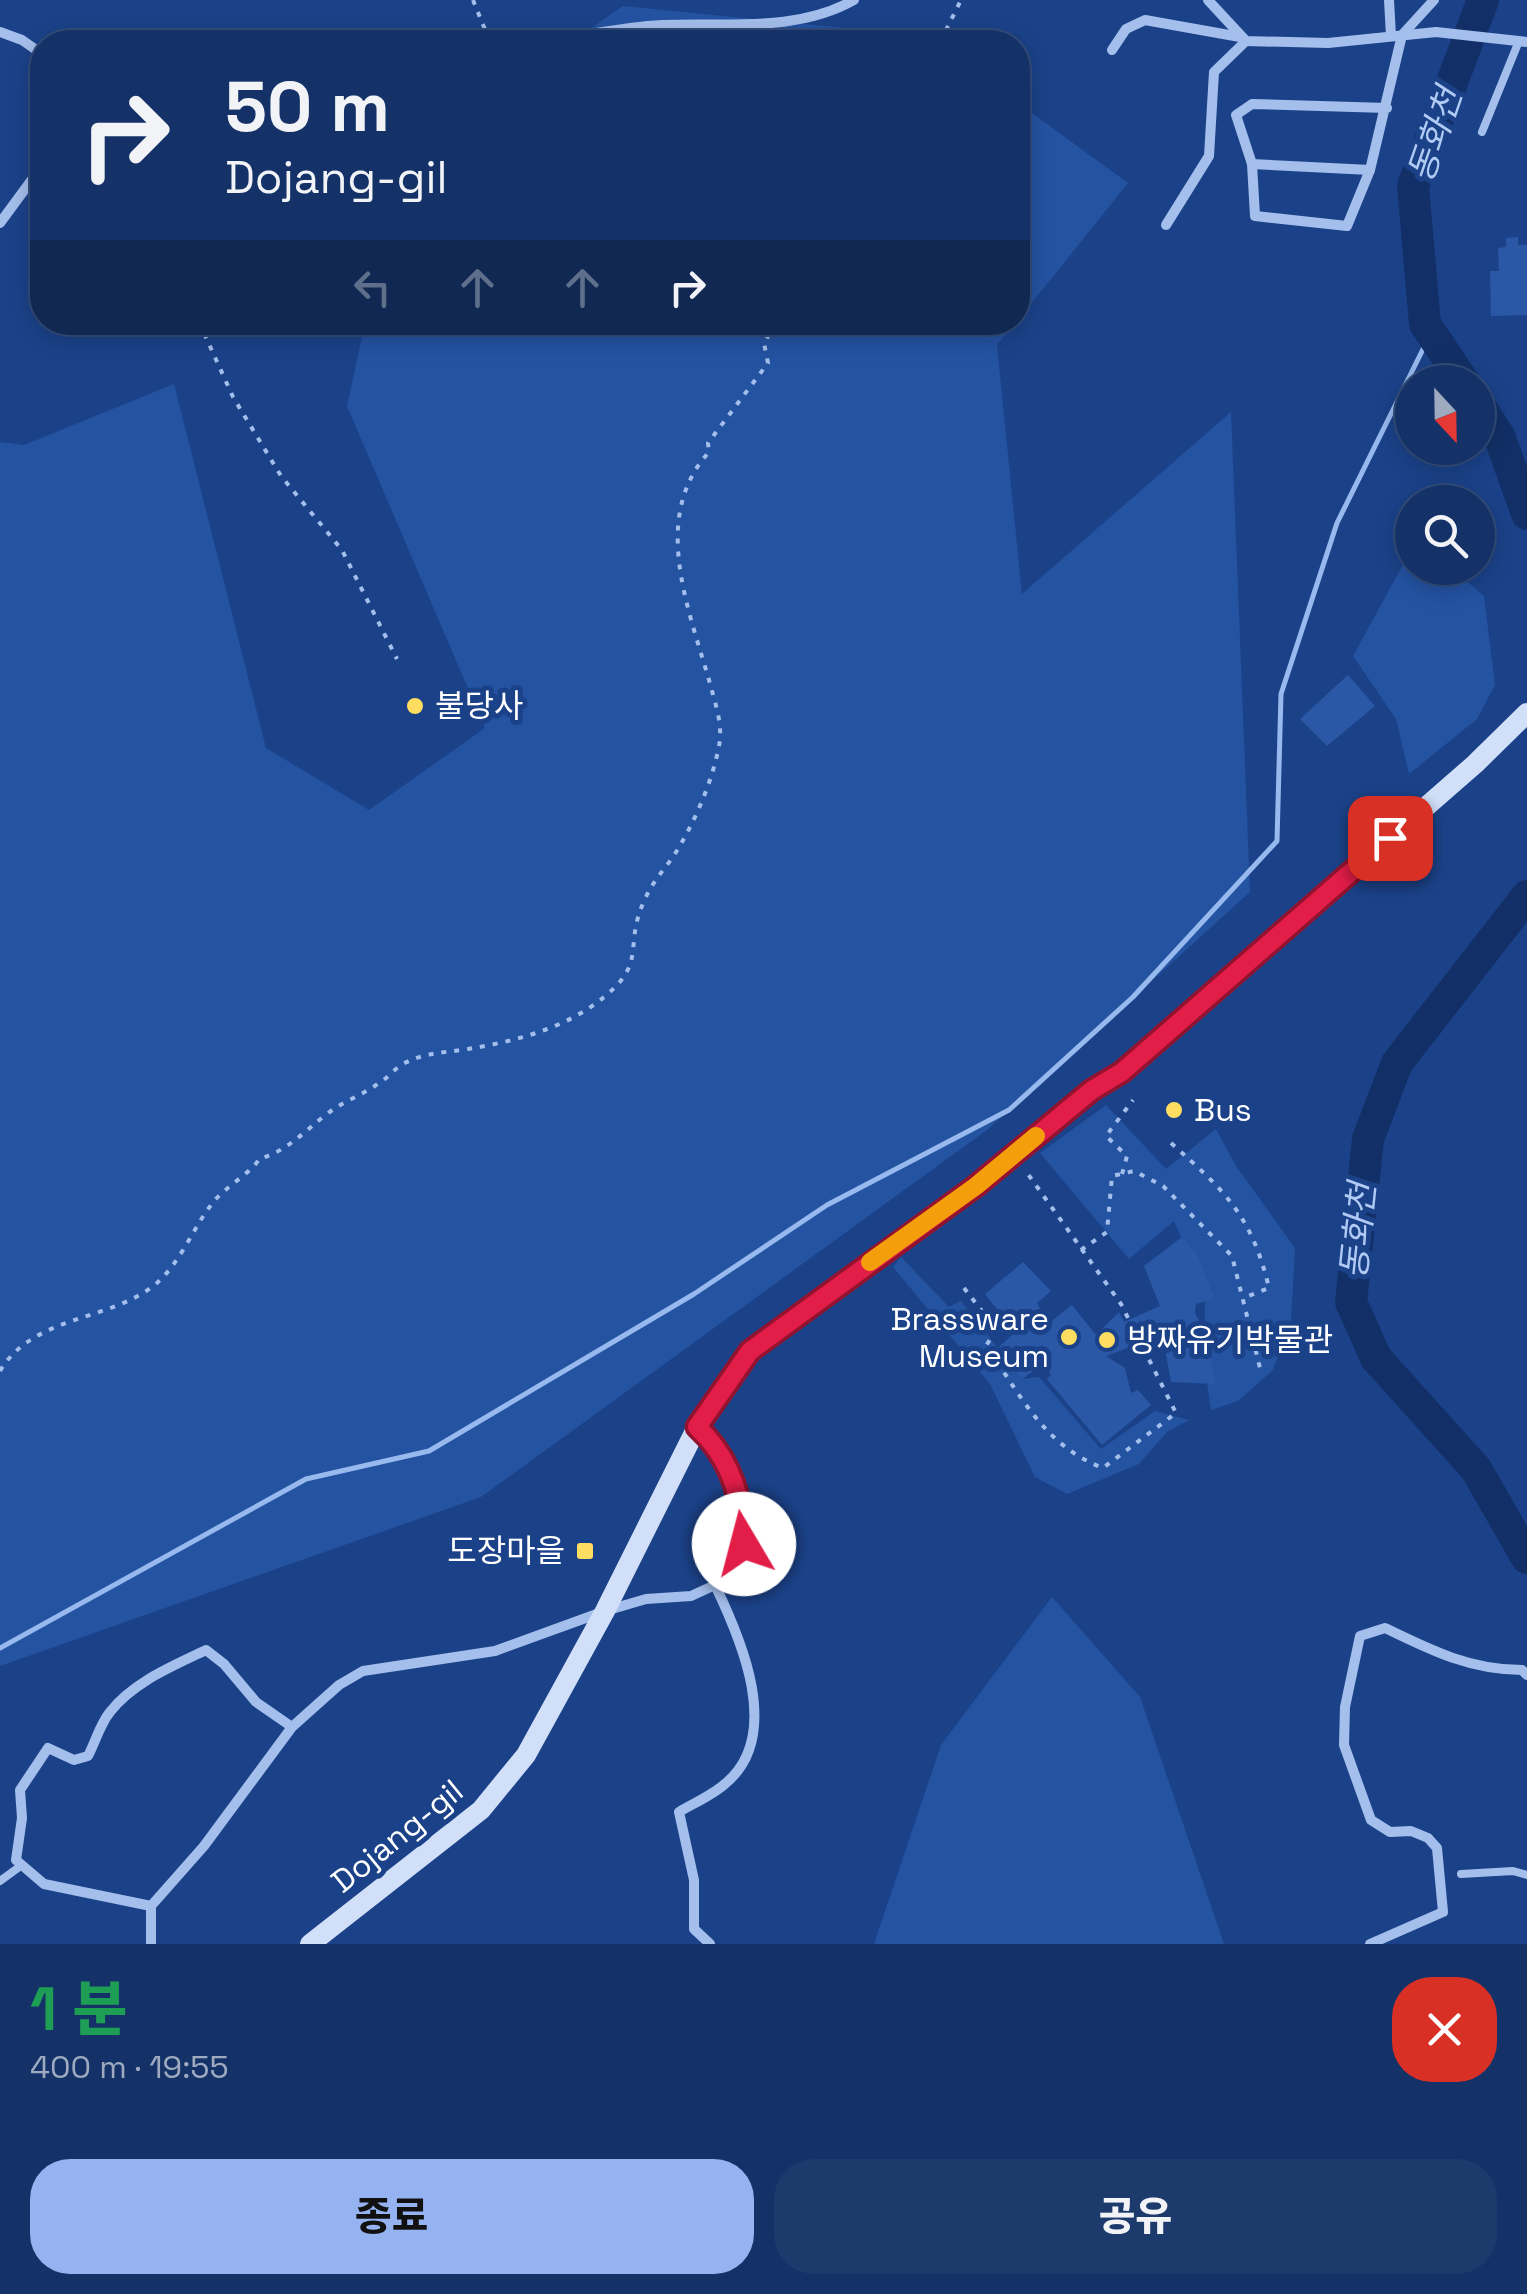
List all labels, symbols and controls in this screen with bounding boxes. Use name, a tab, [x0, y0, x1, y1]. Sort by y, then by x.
text: 50 m	[225, 62, 390, 151]
icon: right	[60, 70, 190, 200]
water label: 동화천	[1398, 79, 1473, 188]
text: Dojang-gil	[225, 149, 448, 206]
icon: left	[345, 260, 400, 315]
icon: ahead	[450, 260, 505, 315]
icon: ahead	[555, 260, 610, 315]
icon: right	[660, 260, 715, 315]
north arrow	[1395, 365, 1495, 465]
map controls	[1395, 365, 1495, 585]
button: search	[1395, 485, 1495, 585]
place label: 불당사	[435, 686, 523, 726]
marker: 불당사	[404, 695, 426, 717]
pin	[1348, 796, 1433, 881]
icon: arrive	[1363, 811, 1418, 866]
place label: Bus	[1194, 1090, 1252, 1130]
marker: Bus	[1163, 1099, 1185, 1121]
water label: 동화천	[1331, 1177, 1385, 1281]
place label: Brassware Museum	[890, 1299, 1049, 1376]
place label: 방짜유기박물관	[1127, 1320, 1333, 1360]
marker: Brassware Museum	[1058, 1326, 1080, 1348]
marker: 방짜유기박물관	[1096, 1329, 1118, 1351]
position arrow	[692, 1492, 796, 1596]
place label: 도장마을	[447, 1531, 565, 1571]
marker: 도장마을	[574, 1540, 596, 1562]
street label: Dojang-gil	[323, 1771, 471, 1901]
text: 1 분	[30, 1971, 128, 2048]
button: close	[1392, 1977, 1497, 2082]
text: 400 m · 19:55	[30, 2047, 229, 2087]
button: 종료	[30, 2159, 754, 2274]
button: 공유	[774, 2159, 1497, 2274]

